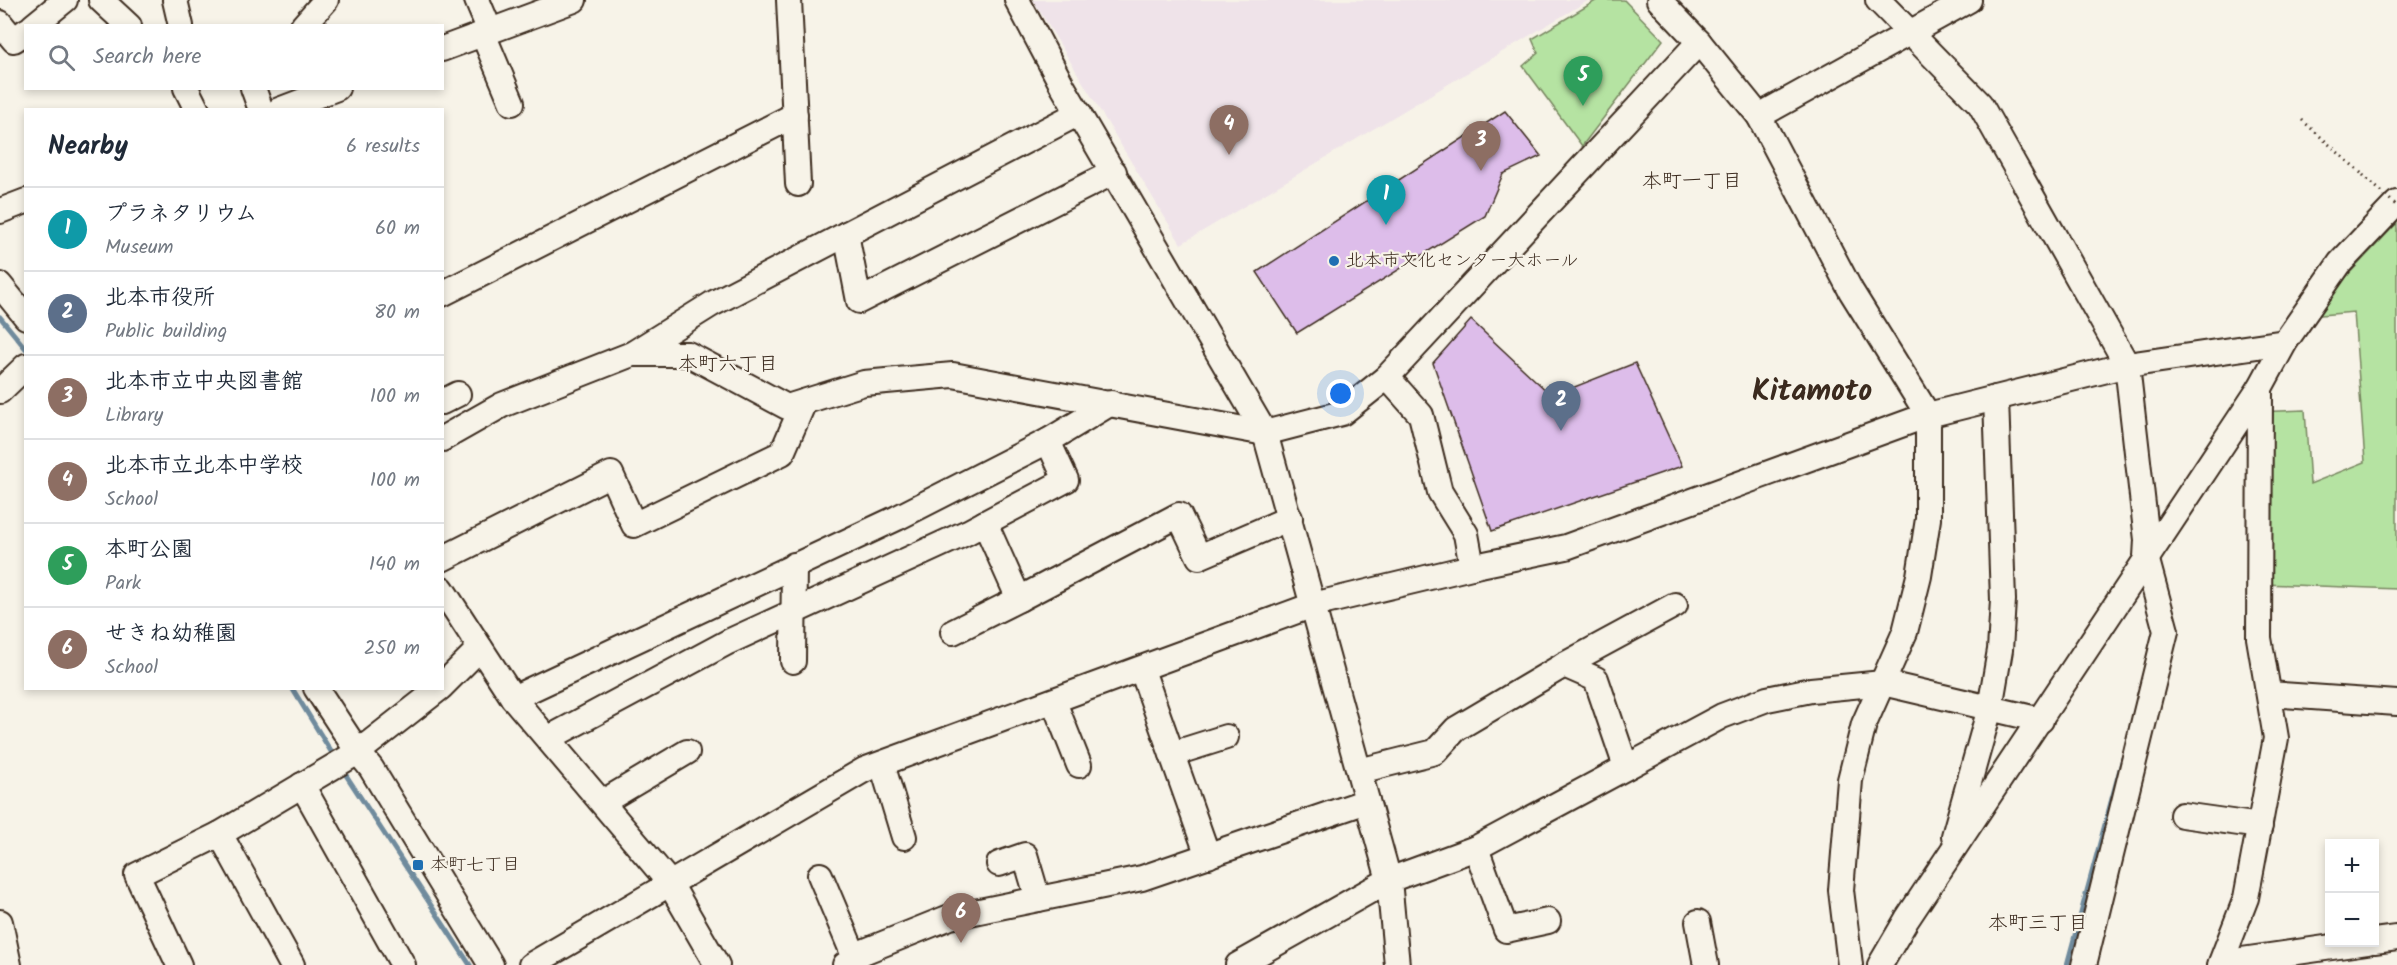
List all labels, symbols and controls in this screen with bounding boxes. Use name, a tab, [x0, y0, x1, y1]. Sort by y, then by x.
search box	[24, 24, 444, 90]
text: Search here	[93, 40, 201, 75]
icon: search	[45, 41, 78, 74]
pin: 5	[1564, 57, 1602, 106]
pin: 4	[1210, 106, 1248, 155]
pin: 3	[1462, 122, 1500, 171]
text: Nearby	[48, 126, 128, 168]
text: 6 results	[346, 131, 420, 163]
district label: 本町一丁目	[1642, 166, 1742, 198]
pin: 1	[1366, 176, 1406, 225]
text: プラネタリウム	[105, 197, 257, 232]
text: 1	[64, 213, 71, 245]
text: 60 m	[375, 213, 420, 245]
text: Museum	[105, 232, 173, 264]
place label: 北本市文化センター大ホール	[1346, 247, 1578, 276]
marker: 北本市文化センター大ホール	[1327, 254, 1341, 268]
text: 北本市役所	[105, 281, 215, 316]
text: 2	[62, 297, 73, 329]
text: 80 m	[374, 297, 420, 329]
text: Public building	[105, 316, 227, 348]
district label: 本町六丁目	[678, 349, 778, 381]
text: 北本市立中央図書館	[105, 365, 303, 400]
district label: Kitamoto	[1752, 368, 1872, 416]
your location	[1326, 379, 1355, 408]
text: 3	[62, 381, 73, 413]
text: 100 m	[370, 381, 420, 413]
pin: 2	[1542, 382, 1580, 431]
text: Library	[105, 400, 163, 432]
text: 北本市立北本中学校	[105, 449, 303, 484]
text: 4	[62, 465, 73, 497]
text: 100 m	[370, 465, 420, 497]
text: School	[105, 484, 158, 516]
text: 本町公園	[105, 533, 193, 568]
text: 5	[62, 549, 73, 581]
text: 140 m	[369, 549, 420, 581]
text: Park	[105, 568, 141, 600]
text: せきね幼稚園	[105, 617, 237, 652]
text: 6	[62, 633, 73, 665]
text: 250 m	[364, 633, 420, 665]
text: School	[105, 652, 158, 684]
map controls	[2325, 839, 2379, 947]
button: +	[2325, 839, 2379, 893]
place label: 本町七丁目	[430, 851, 520, 880]
marker: 本町七丁目	[411, 858, 425, 872]
button: −	[2325, 893, 2379, 947]
pin: 6	[942, 894, 980, 943]
district label: 本町三丁目	[1988, 908, 2088, 940]

